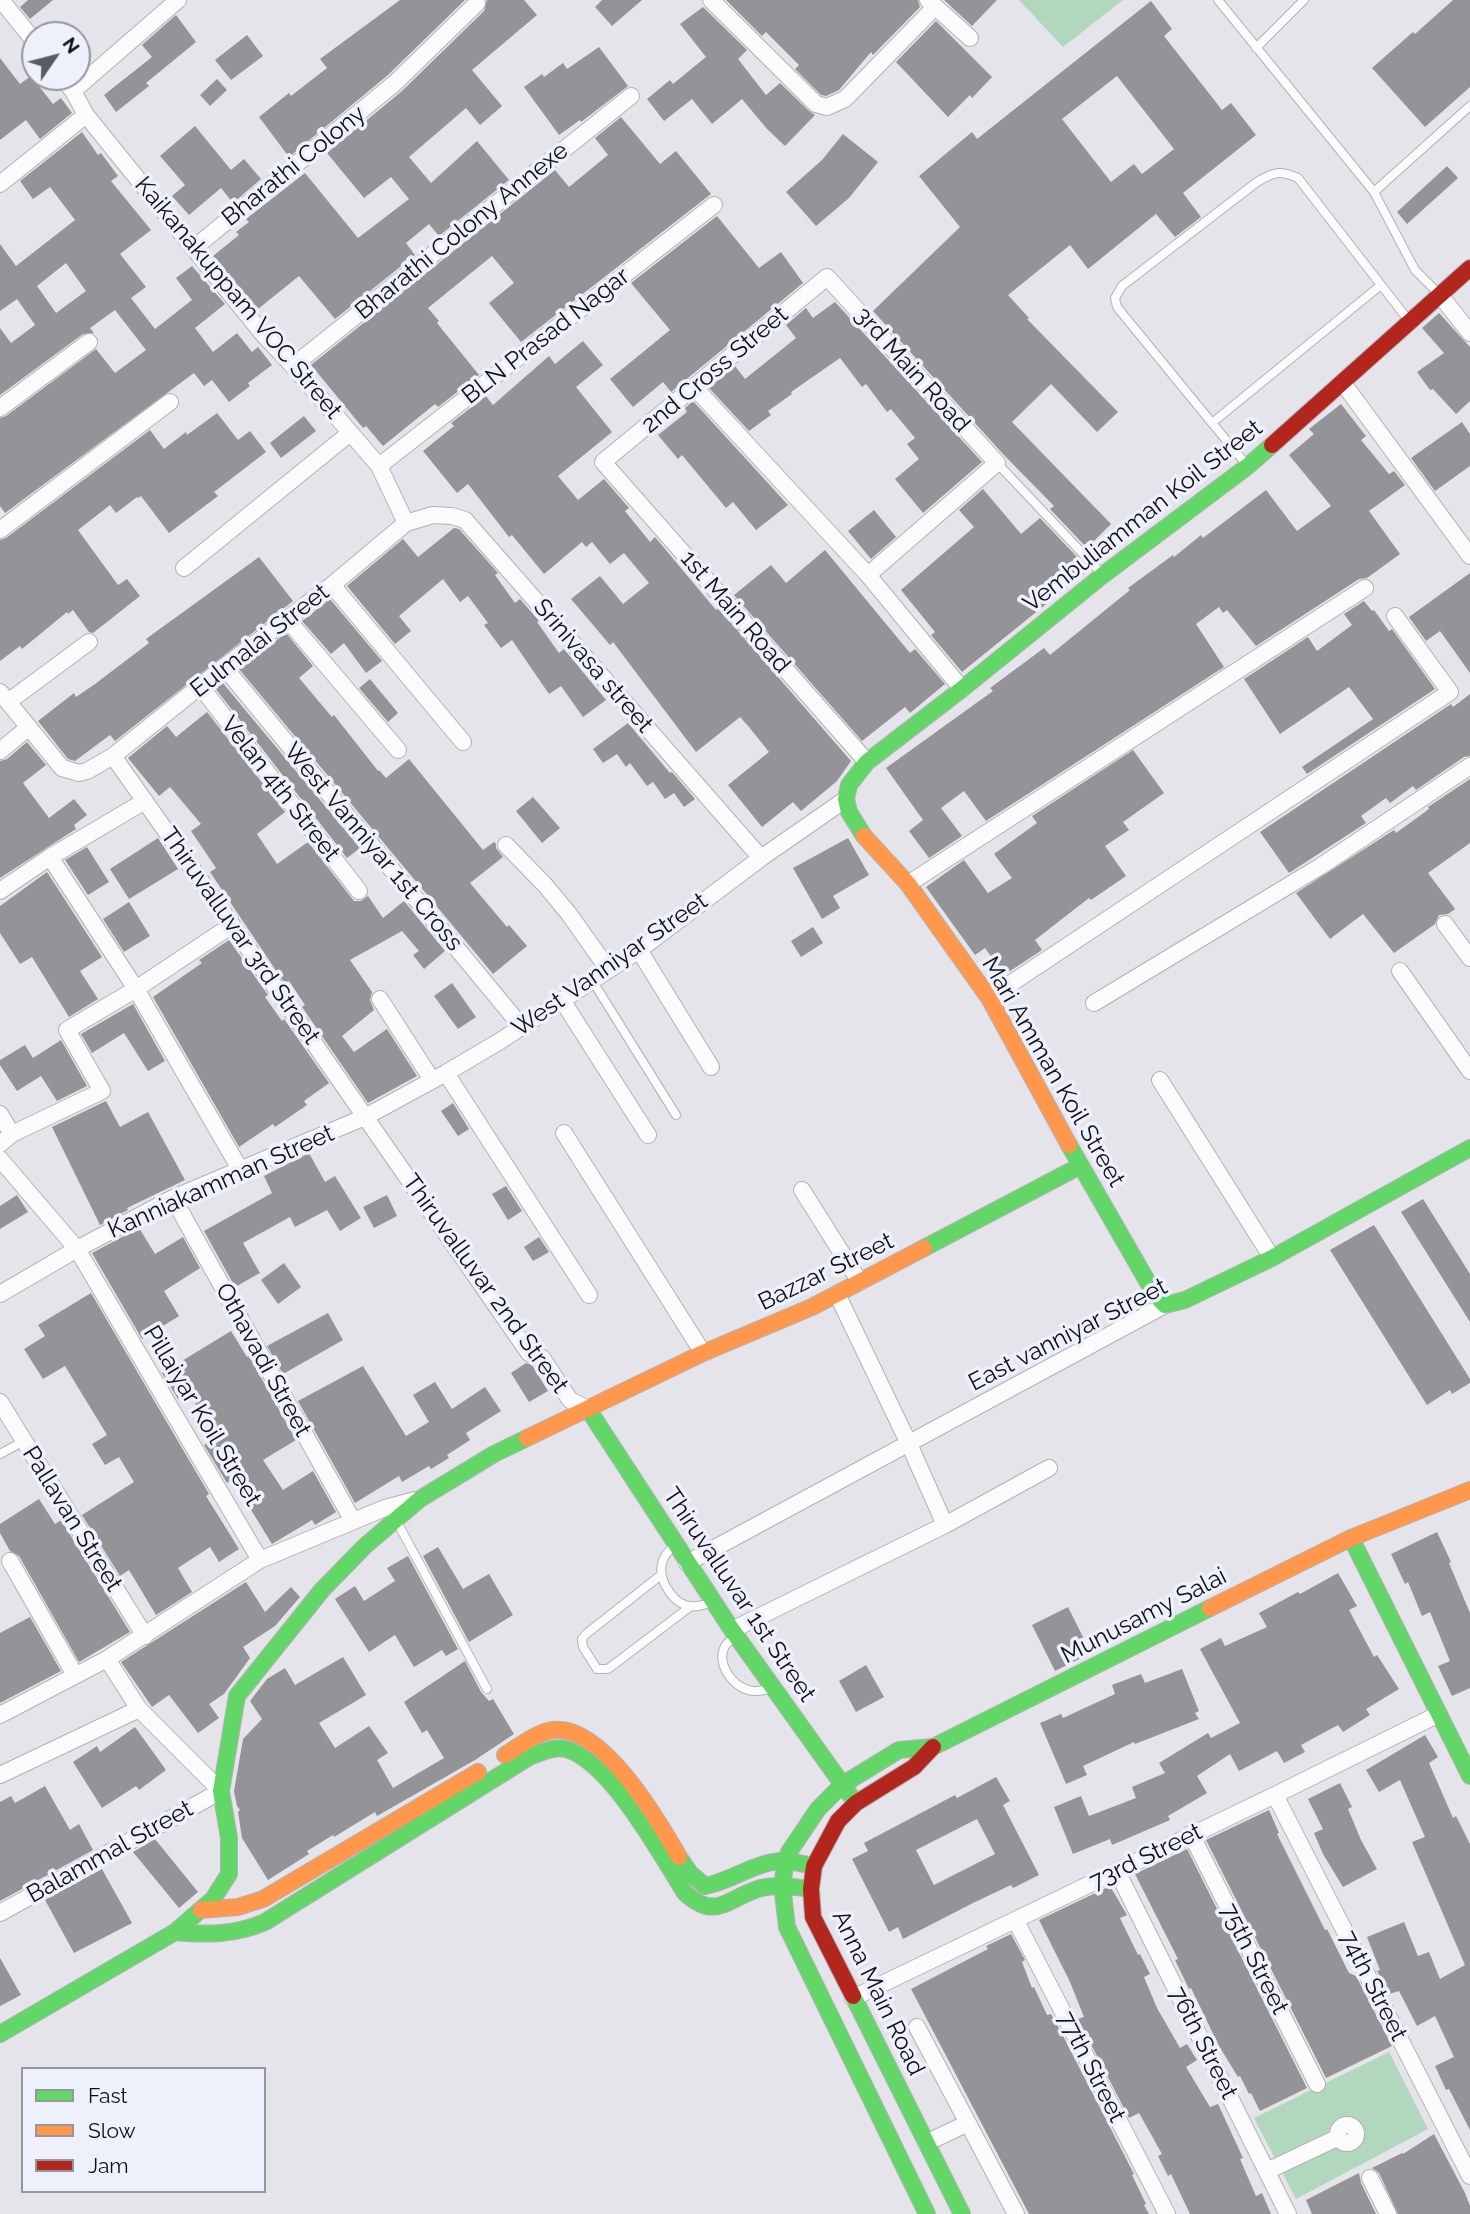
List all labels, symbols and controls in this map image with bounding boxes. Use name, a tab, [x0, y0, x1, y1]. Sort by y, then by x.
north arrow	[21, 21, 91, 91]
text: N	[58, 33, 85, 57]
street label: Bharathi Colony	[217, 99, 371, 233]
street label: Bharathi Colony Annexe	[350, 136, 574, 326]
street label: Kaikanakuppam VOC Street	[128, 171, 348, 425]
street label: BLN Prasad Nagar	[457, 262, 635, 410]
street label: 2nd Cross Street	[636, 300, 794, 440]
street label: 3rd Main Road	[848, 301, 976, 439]
street label: Vembuliamman Koil Street	[1018, 414, 1268, 618]
street label: 1st Main Road	[674, 545, 796, 679]
street label: Eulmalai Street	[185, 578, 335, 704]
street label: Srinivasa street	[527, 593, 659, 739]
street label: Velan 4th Street	[214, 711, 346, 867]
street label: West Vanniyar 1st Cross	[277, 737, 469, 957]
street label: Thiruvalluvar 3rd Street	[154, 822, 326, 1050]
street label: West Vanniyar Street	[507, 887, 713, 1043]
street label: Mari Amman Koil Street	[975, 952, 1131, 1192]
street label: Kanniakamman Street	[104, 1119, 338, 1245]
street label: Thiruvalluvar 2nd Street	[396, 1169, 574, 1399]
street label: Bazzar Street	[754, 1227, 898, 1317]
street label: East vanniyar Street	[964, 1272, 1172, 1398]
street label: Othavadi Street	[209, 1278, 317, 1442]
street label: Pillaiyar Koil Street	[137, 1321, 267, 1511]
street label: Pallavan Street	[16, 1441, 128, 1597]
street label: Thiruvalluvar 1st Street	[657, 1482, 821, 1708]
street label: Munusamy Salai	[1057, 1562, 1231, 1670]
street label: Balammal Street	[22, 1795, 198, 1909]
street label: 73rd Street	[1085, 1817, 1207, 1897]
street label: 75th Street	[1214, 1899, 1294, 2019]
street label: Anna Main Road	[826, 1906, 930, 2080]
street label: 74th Street	[1333, 1926, 1413, 2046]
street label: 76th Street	[1162, 1982, 1244, 2104]
street label: 77th Street	[1051, 2007, 1131, 2127]
legend	[21, 2067, 266, 2193]
text: Fast	[88, 2083, 128, 2108]
text: Slow	[88, 2118, 136, 2143]
text: Jam	[88, 2153, 129, 2178]

